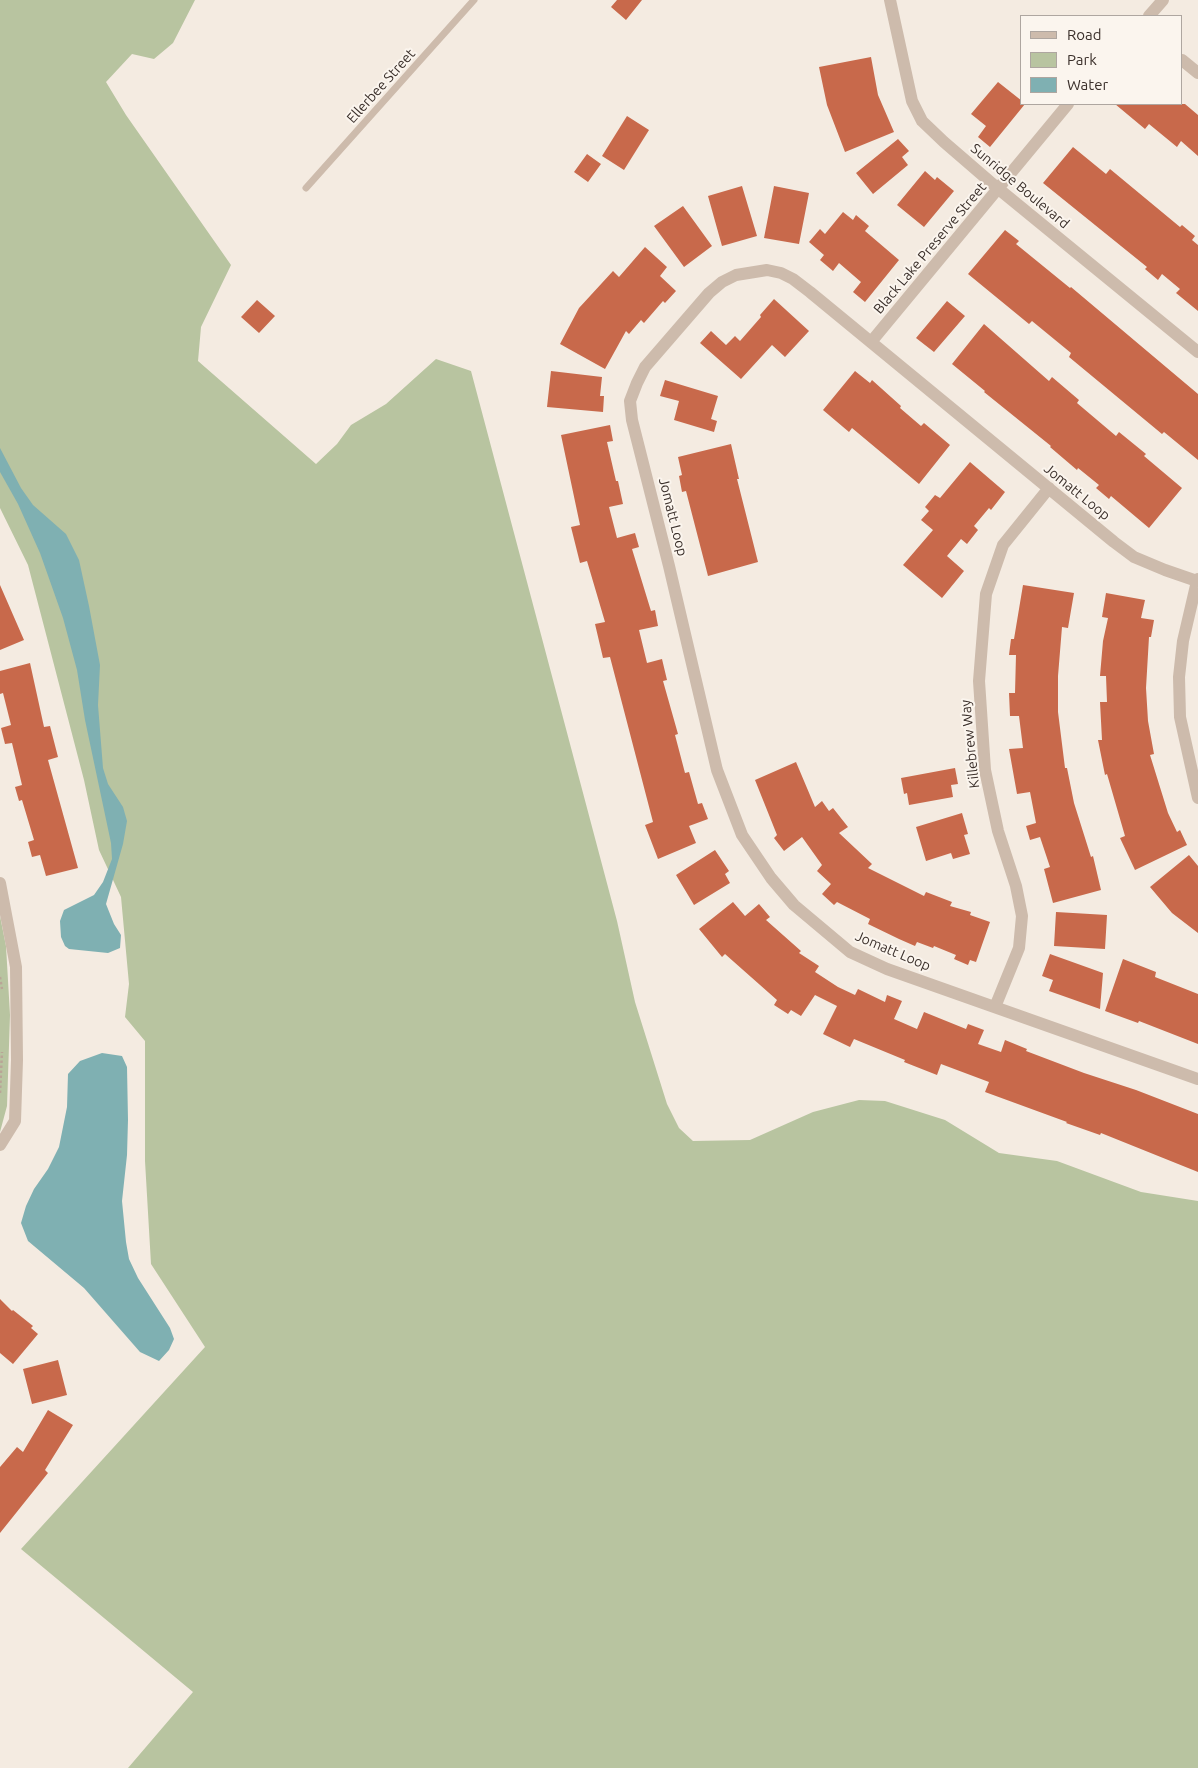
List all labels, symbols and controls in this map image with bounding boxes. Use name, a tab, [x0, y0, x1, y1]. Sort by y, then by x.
legend	[1020, 15, 1183, 105]
text: Road	[1067, 26, 1102, 43]
street label: Ellerbee Street	[343, 45, 419, 127]
text: Park	[1067, 51, 1097, 68]
text: Water	[1067, 76, 1108, 93]
street label: Sunridge Boulevard	[967, 140, 1073, 232]
street label: Black Lake Preserve Street	[870, 179, 990, 317]
street label: Jomatt Loop	[1041, 460, 1113, 524]
street label: Jomatt Loop	[655, 476, 691, 558]
street label: Killebrew Way	[957, 699, 983, 789]
street label: Jomatt Loop	[853, 928, 933, 974]

